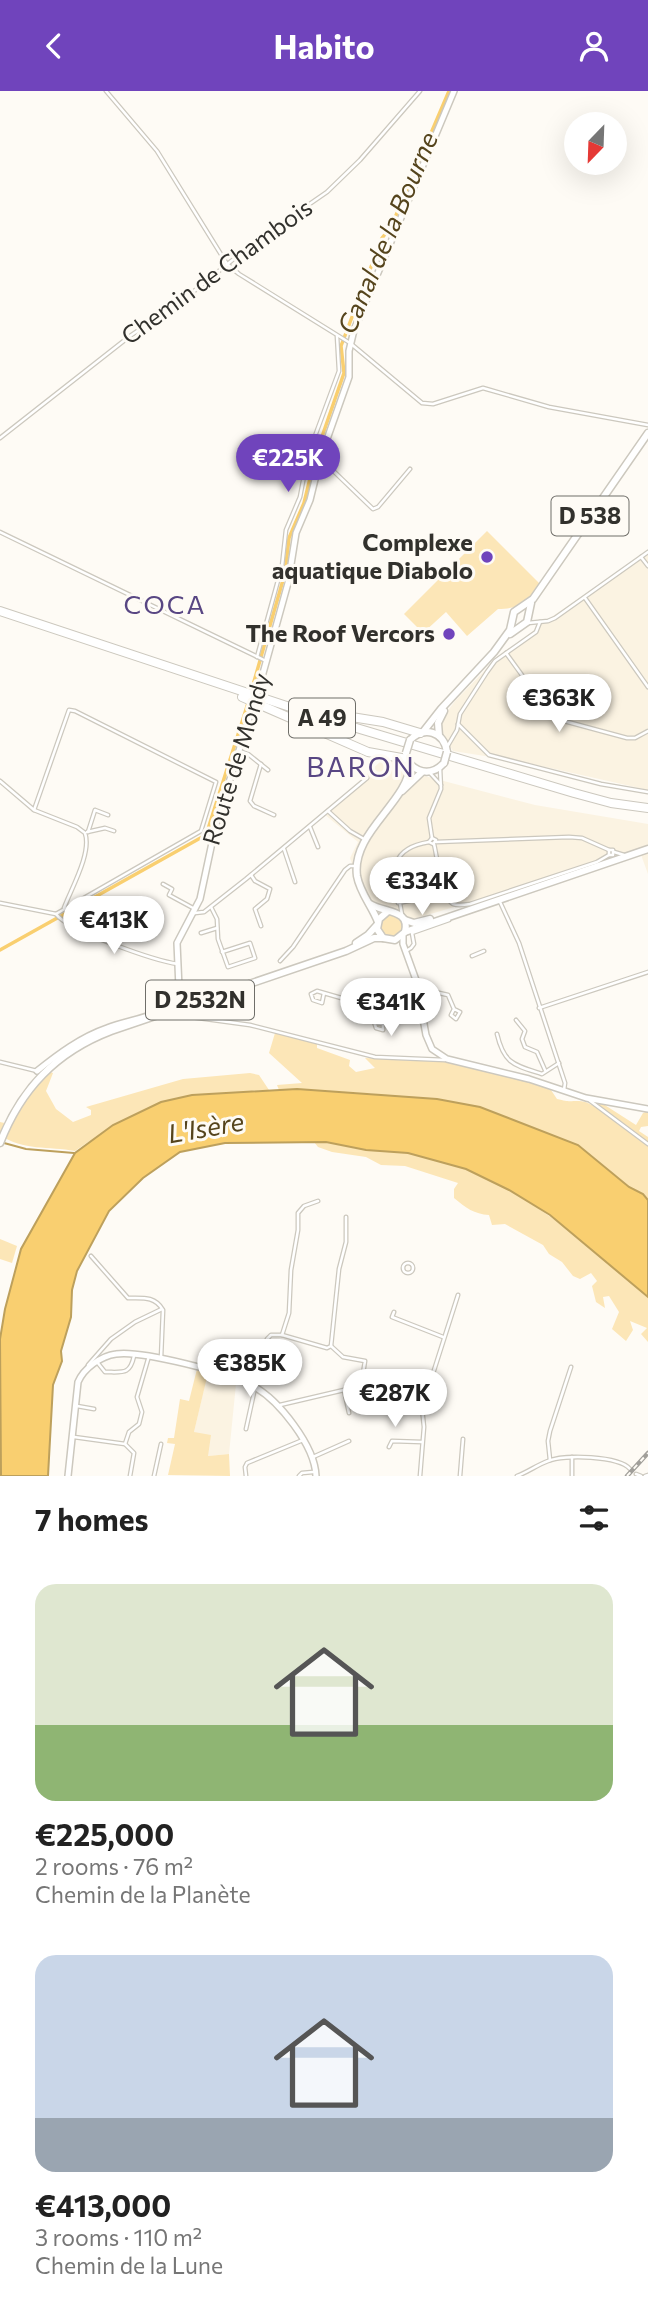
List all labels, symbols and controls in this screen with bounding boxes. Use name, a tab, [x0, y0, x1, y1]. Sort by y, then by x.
text: Habito	[273, 26, 375, 66]
icon: back	[35, 27, 73, 65]
icon: person	[575, 27, 613, 65]
north arrow	[564, 112, 626, 175]
map controls	[564, 112, 627, 175]
water label: Canal de la Bourne	[330, 127, 443, 338]
street label: Chemin de Chambois	[115, 192, 317, 350]
pin: €225K	[239, 435, 337, 494]
text: €225K	[252, 443, 324, 471]
road number: D 538	[552, 497, 628, 535]
place label: Complexe aquatique Diabolo	[272, 527, 473, 584]
marker: Complexe aquatique Diabolo	[479, 549, 495, 565]
district label: COCA	[124, 588, 206, 619]
place label: The Roof Vercors	[245, 618, 435, 647]
marker: The Roof Vercors	[441, 626, 457, 642]
street label: Route de Mondy	[196, 669, 276, 848]
pin: €363K	[510, 675, 608, 734]
text: €363K	[522, 683, 596, 711]
road number: A 49	[289, 699, 355, 737]
district label: BARON	[306, 749, 416, 783]
pin: €334K	[373, 857, 471, 917]
text: €334K	[385, 866, 459, 894]
pin: €413K	[65, 897, 163, 956]
text: €413K	[79, 905, 149, 933]
pin: €341K	[342, 979, 440, 1038]
road number: D 2532N	[146, 981, 254, 1019]
text: €341K	[356, 987, 426, 1015]
water label: L'Isère	[165, 1105, 246, 1148]
pin: €385K	[201, 1339, 299, 1399]
text: €385K	[213, 1348, 287, 1376]
pin: €287K	[346, 1369, 444, 1429]
text: €287K	[359, 1378, 431, 1406]
icon: filters	[575, 1499, 613, 1537]
text: 7 homes	[35, 1500, 148, 1537]
icon: home	[261, 1629, 387, 1755]
text: €225,000	[35, 1815, 174, 1852]
text: 2 rooms · 76 m²	[35, 1852, 193, 1880]
text: Chemin de la Planète	[35, 1880, 251, 1908]
icon: home	[261, 2000, 387, 2126]
text: €413,000	[35, 2186, 171, 2223]
text: 3 rooms · 110 m²	[35, 2223, 202, 2251]
text: Chemin de la Lune	[35, 2251, 223, 2279]

